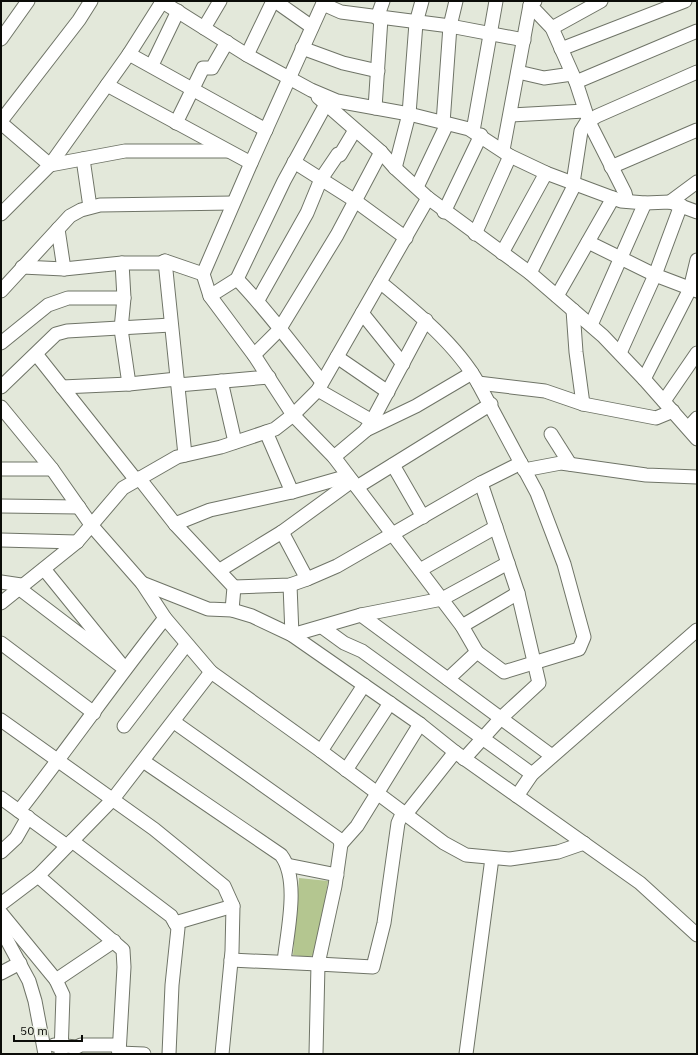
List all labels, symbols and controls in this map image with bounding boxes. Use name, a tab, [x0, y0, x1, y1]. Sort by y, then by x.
scale bar	[14, 1017, 82, 1043]
text: 50 m	[20, 1023, 48, 1038]

